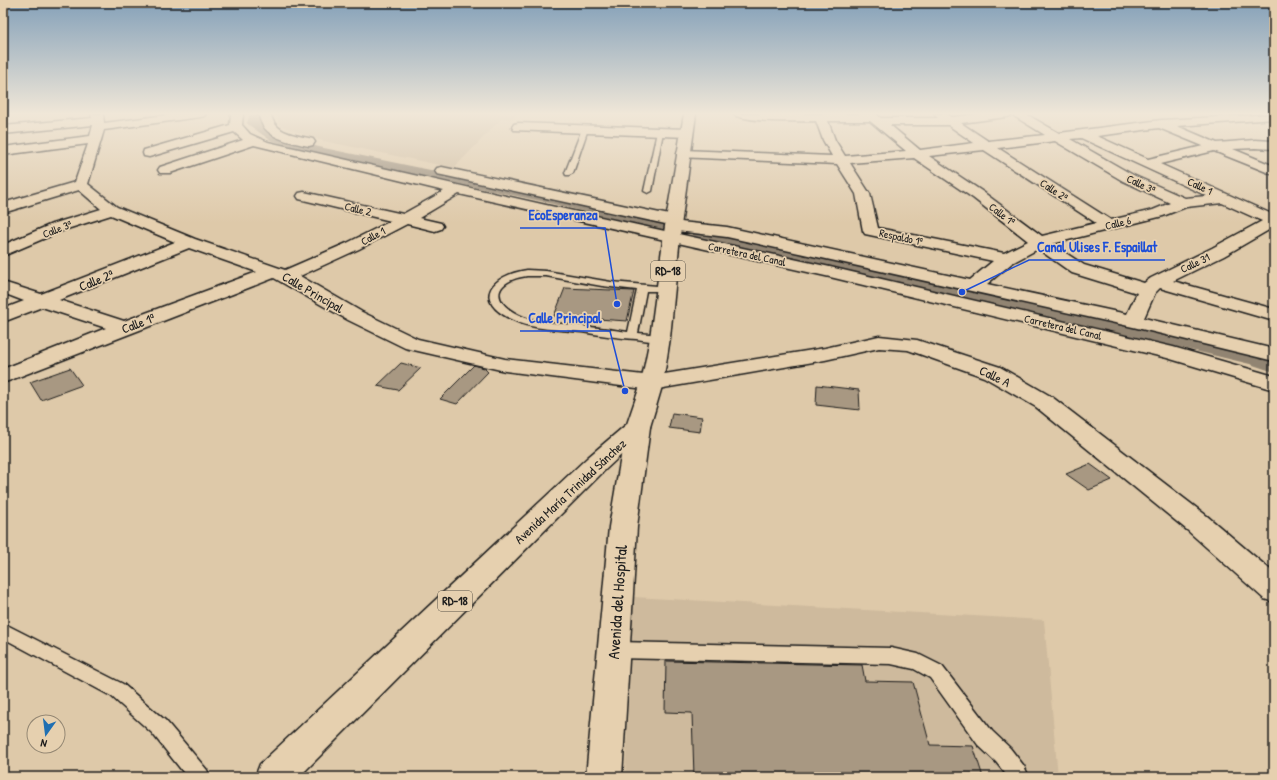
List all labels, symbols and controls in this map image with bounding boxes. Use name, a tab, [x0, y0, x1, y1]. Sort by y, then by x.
street label: Calle 3ª	[1124, 171, 1158, 197]
street label: Calle 1	[1185, 174, 1215, 198]
street label: Calle 2ª	[1037, 176, 1071, 204]
street label: Calle 2	[343, 199, 373, 219]
street label: Calle 1ª	[986, 200, 1018, 228]
callout: EcoEsperanza	[520, 202, 605, 228]
text: EcoEsperanza	[528, 205, 598, 226]
street label: Calle 6	[1104, 213, 1133, 233]
street label: Calle 3ª	[40, 217, 74, 241]
street label: Calle 1	[358, 224, 388, 248]
street label: Respaldo 1ª	[878, 226, 924, 248]
callout: Canal Ulises F. Espaillat	[1029, 234, 1165, 260]
text: Canal Ulises F. Espaillat	[1037, 237, 1158, 258]
street label: Carretera del Canal	[707, 239, 787, 269]
street label: Calle 31	[1178, 250, 1212, 276]
road number: RD-18	[651, 261, 685, 281]
street label: Calle 2ª	[76, 265, 116, 295]
street label: Calle Principal	[279, 267, 347, 317]
callout: Calle Principal	[520, 305, 610, 331]
street label: Calle 1ª	[119, 308, 158, 338]
text: Calle Principal	[528, 308, 602, 329]
street label: Carretera del Canal	[1023, 311, 1103, 343]
street label: Calle A	[977, 361, 1014, 391]
street label: Avenida María Trinidad Sánchez	[510, 434, 630, 548]
street label: Avenida del Hospital	[602, 543, 632, 660]
road number: RD-18	[438, 591, 472, 611]
north arrow	[26, 714, 66, 754]
text: N	[39, 736, 48, 751]

